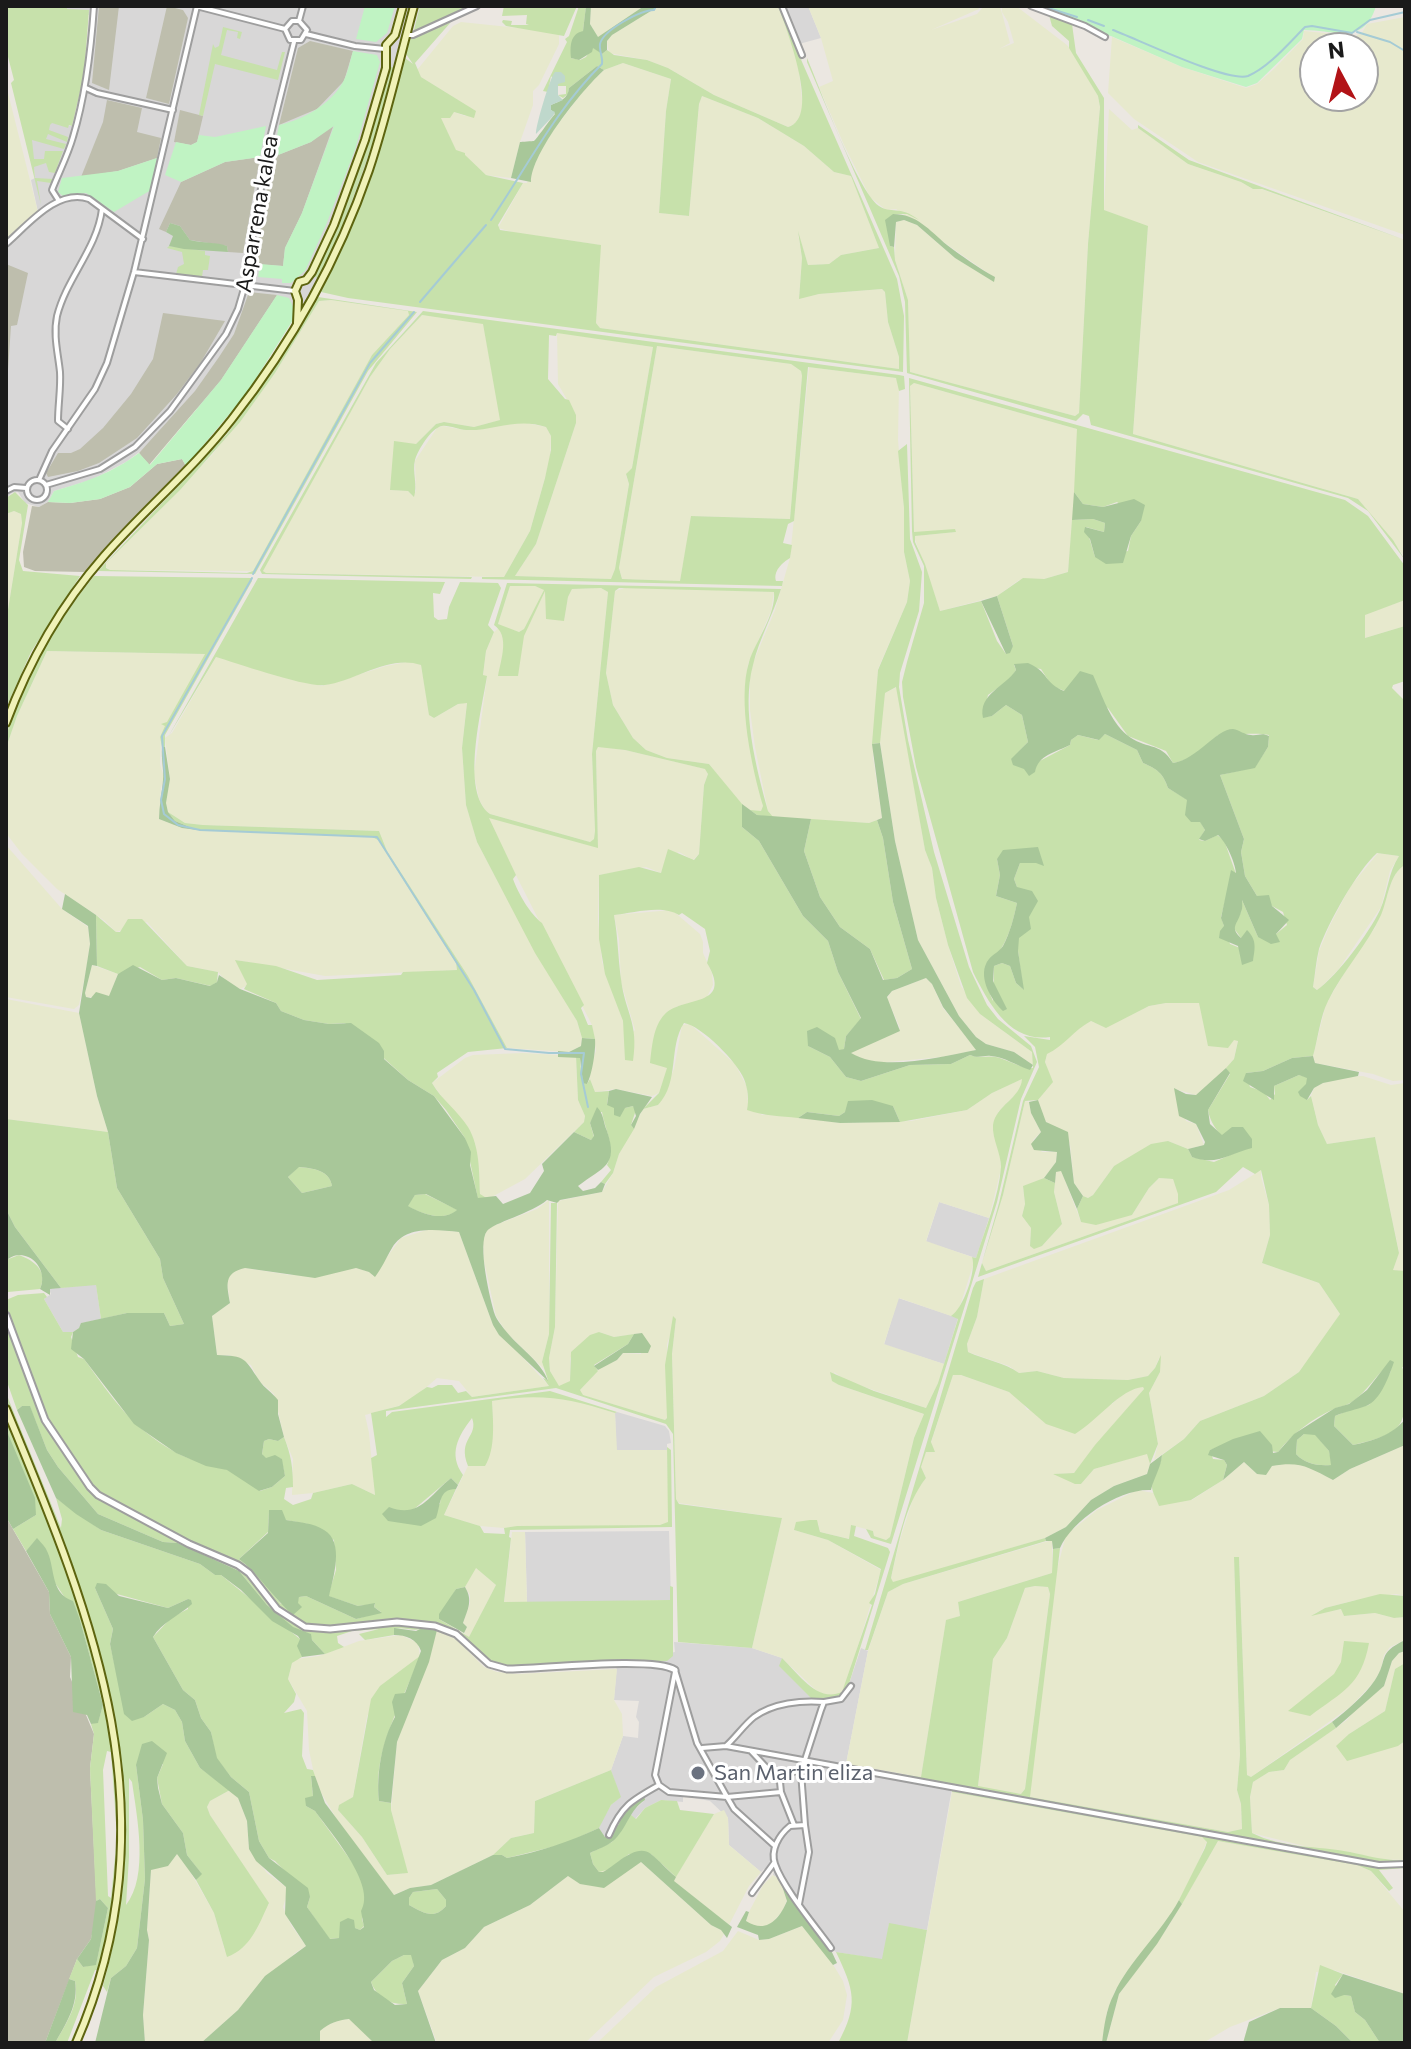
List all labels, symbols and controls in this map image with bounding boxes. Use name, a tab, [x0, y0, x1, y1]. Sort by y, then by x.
north arrow	[1299, 32, 1379, 112]
text: N	[1326, 35, 1346, 64]
street label: Asparrena kalea	[230, 133, 284, 295]
place label: San Martin eliza	[714, 1760, 873, 1786]
marker: San Martin eliza	[689, 1764, 707, 1782]

